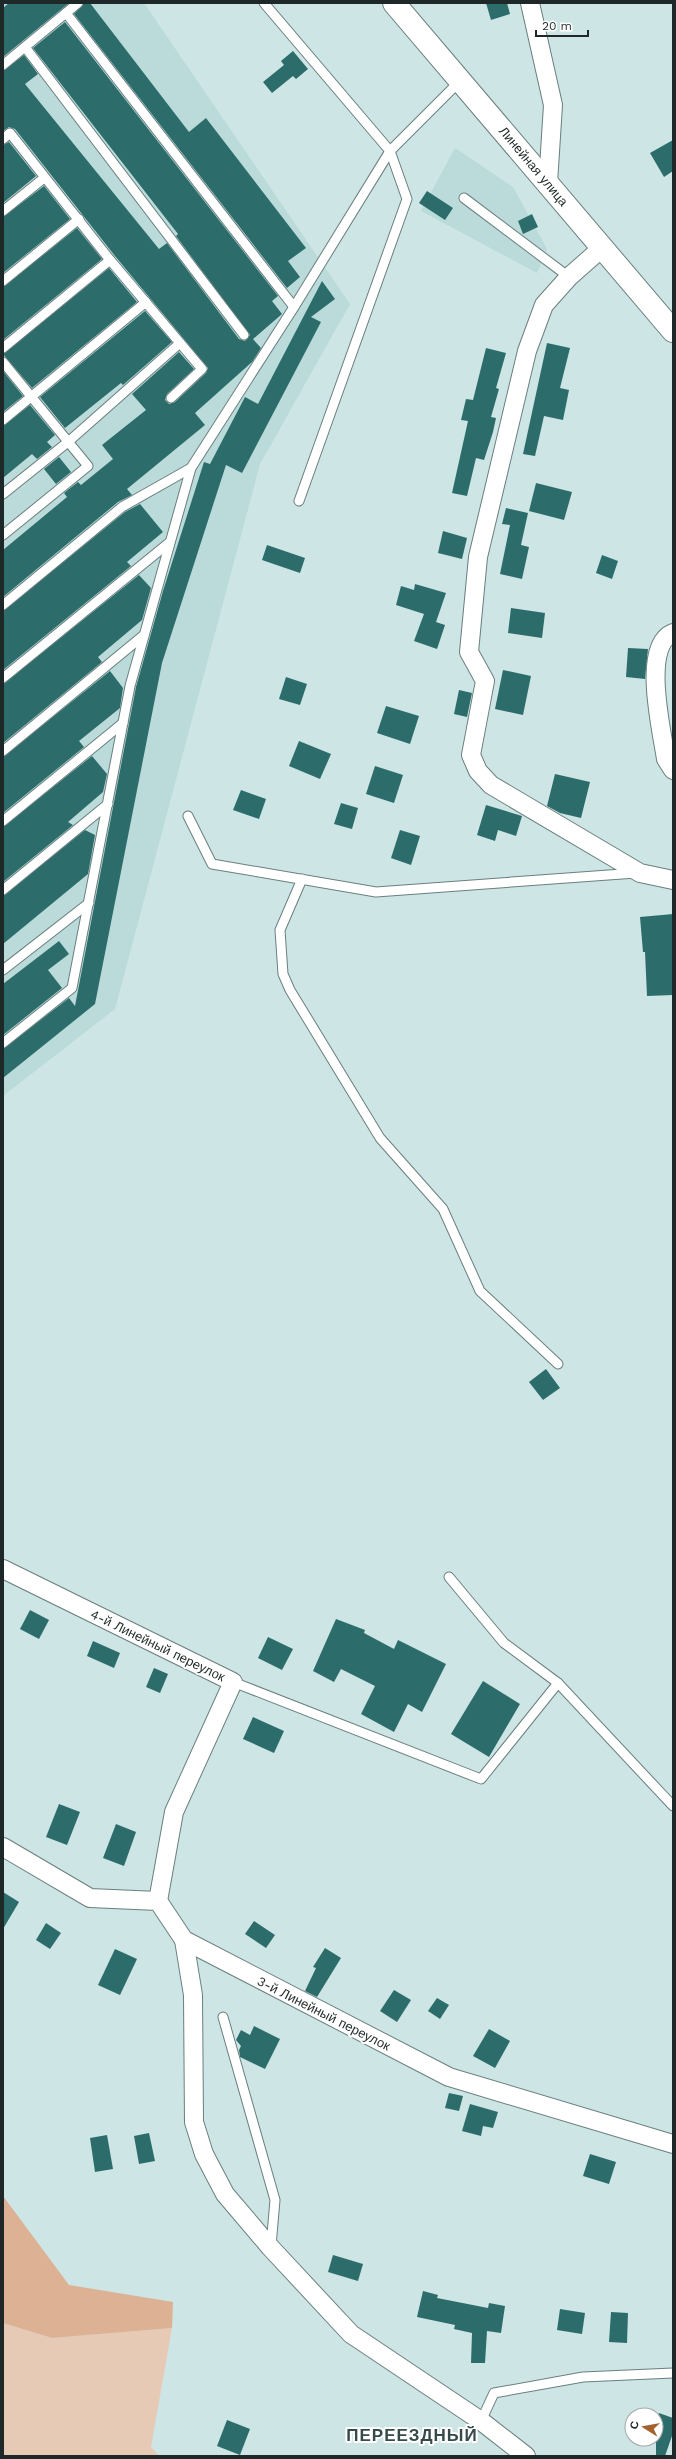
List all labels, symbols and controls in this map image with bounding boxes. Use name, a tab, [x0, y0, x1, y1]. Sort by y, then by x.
scale bar	[536, 12, 588, 38]
text: 20 m	[542, 19, 572, 33]
street label: Линейная улица	[496, 124, 572, 210]
street label: 4-й Линейный переулок	[88, 1606, 228, 1685]
street label: 3-й Линейный переулок	[255, 1973, 393, 2054]
north arrow	[624, 2407, 664, 2447]
text: С	[628, 2420, 642, 2430]
district label: ПЕРЕЕЗДНЫЙ	[346, 2425, 478, 2445]

